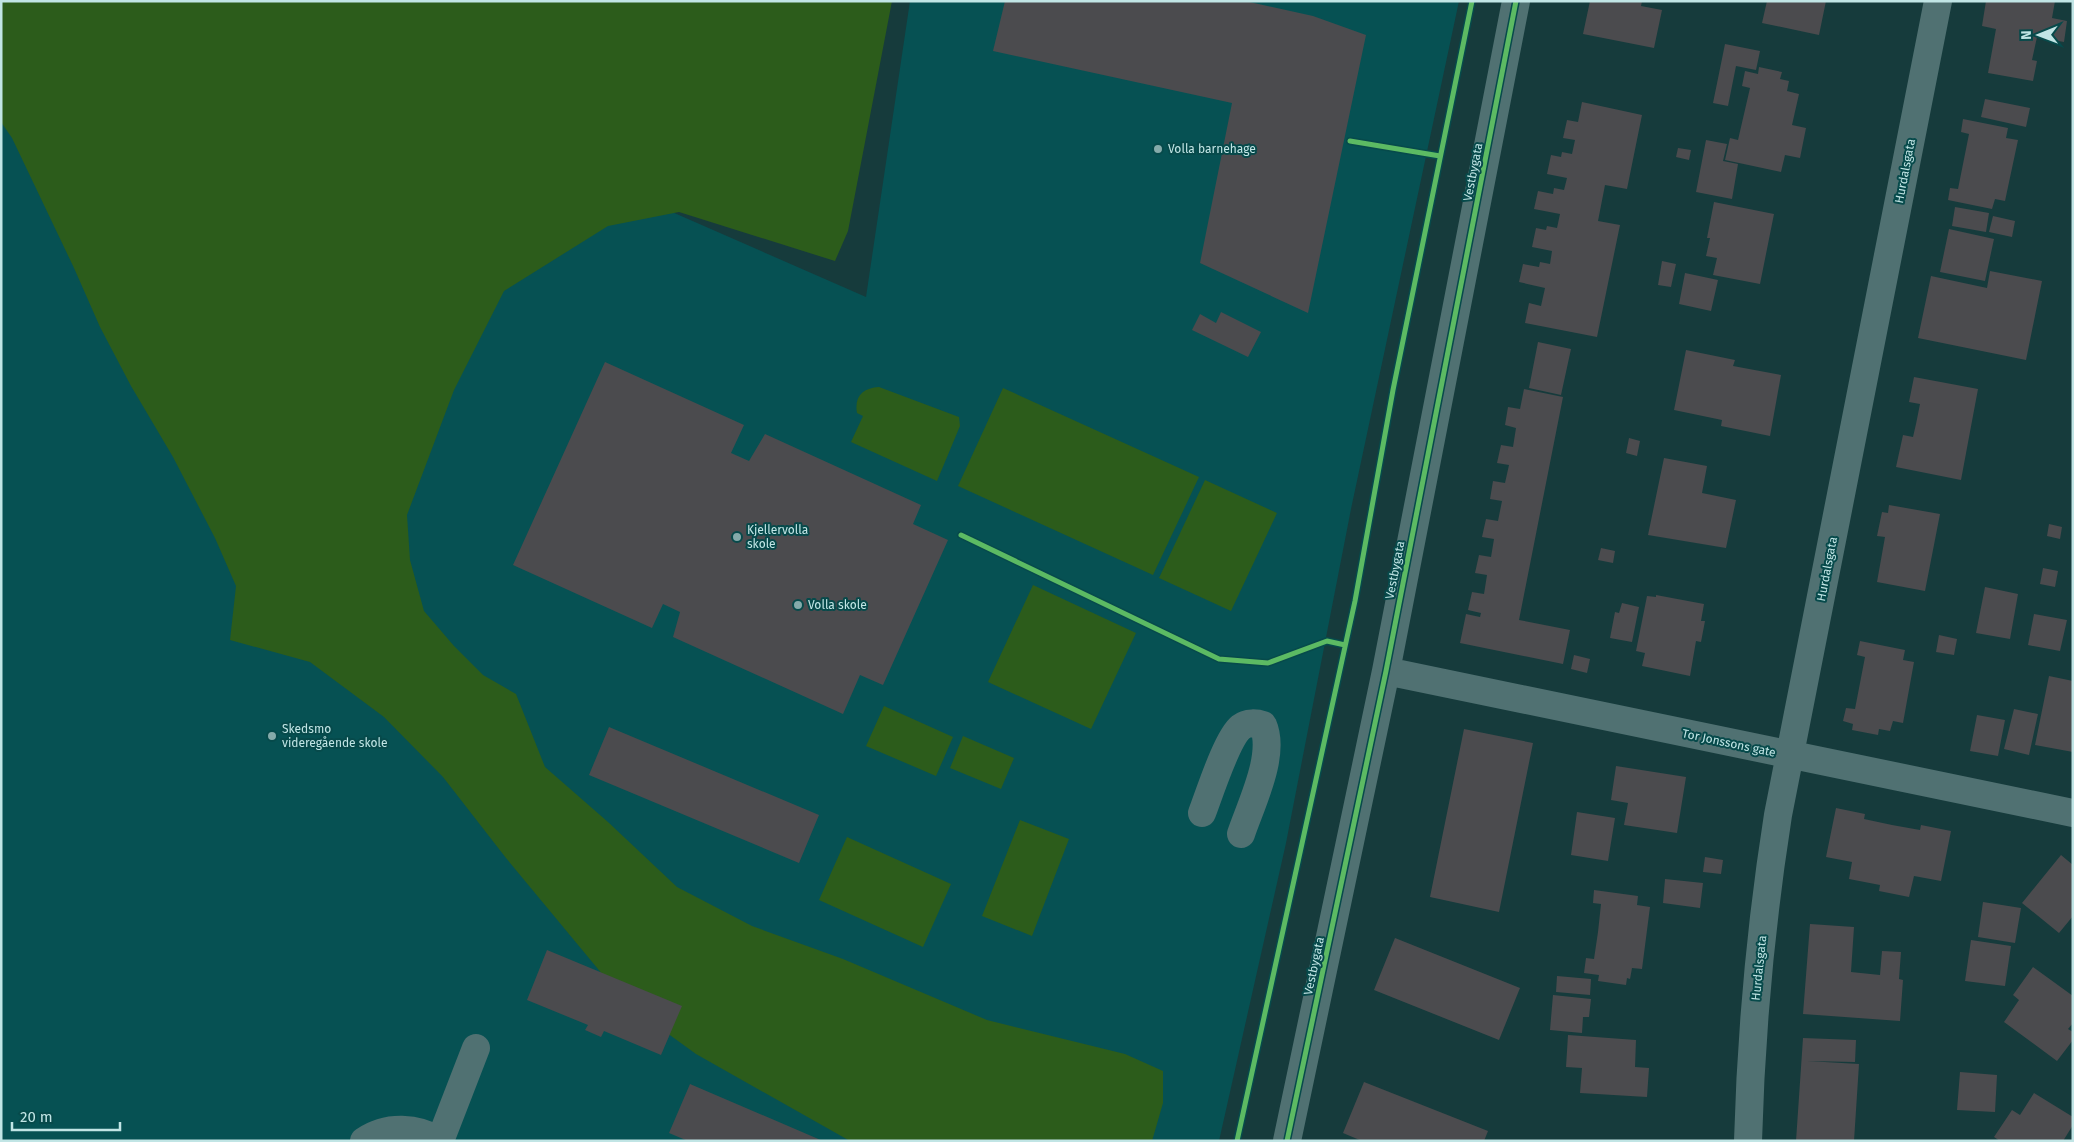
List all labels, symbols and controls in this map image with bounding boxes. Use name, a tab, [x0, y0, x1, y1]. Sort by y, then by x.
north arrow	[2014, 10, 2064, 60]
text: N	[2018, 30, 2035, 40]
street label: Hurdalsgata	[1892, 138, 1918, 204]
place label: Volla barnehage	[1168, 142, 1256, 156]
street label: Vestbygata	[1460, 142, 1486, 202]
marker: Volla barnehage	[1152, 143, 1164, 155]
place label: Kjellervolla skole	[747, 523, 808, 551]
marker: Kjellervolla skole	[731, 531, 743, 543]
street label: Hurdalsgata	[1814, 536, 1840, 602]
street label: Vestbygata	[1382, 540, 1408, 600]
place label: Volla skole	[808, 598, 867, 612]
marker: Volla skole	[792, 599, 804, 611]
place label: Skedsmo videregående skole	[282, 722, 387, 750]
street label: Tor Jonssons gate	[1681, 726, 1777, 760]
marker: Skedsmo videregående skole	[266, 730, 278, 742]
street label: Hurdalsgata	[1749, 935, 1769, 1001]
street label: Vestbygata	[1301, 936, 1327, 996]
scale bar	[12, 1100, 120, 1132]
text: 20 m	[20, 1108, 53, 1126]

